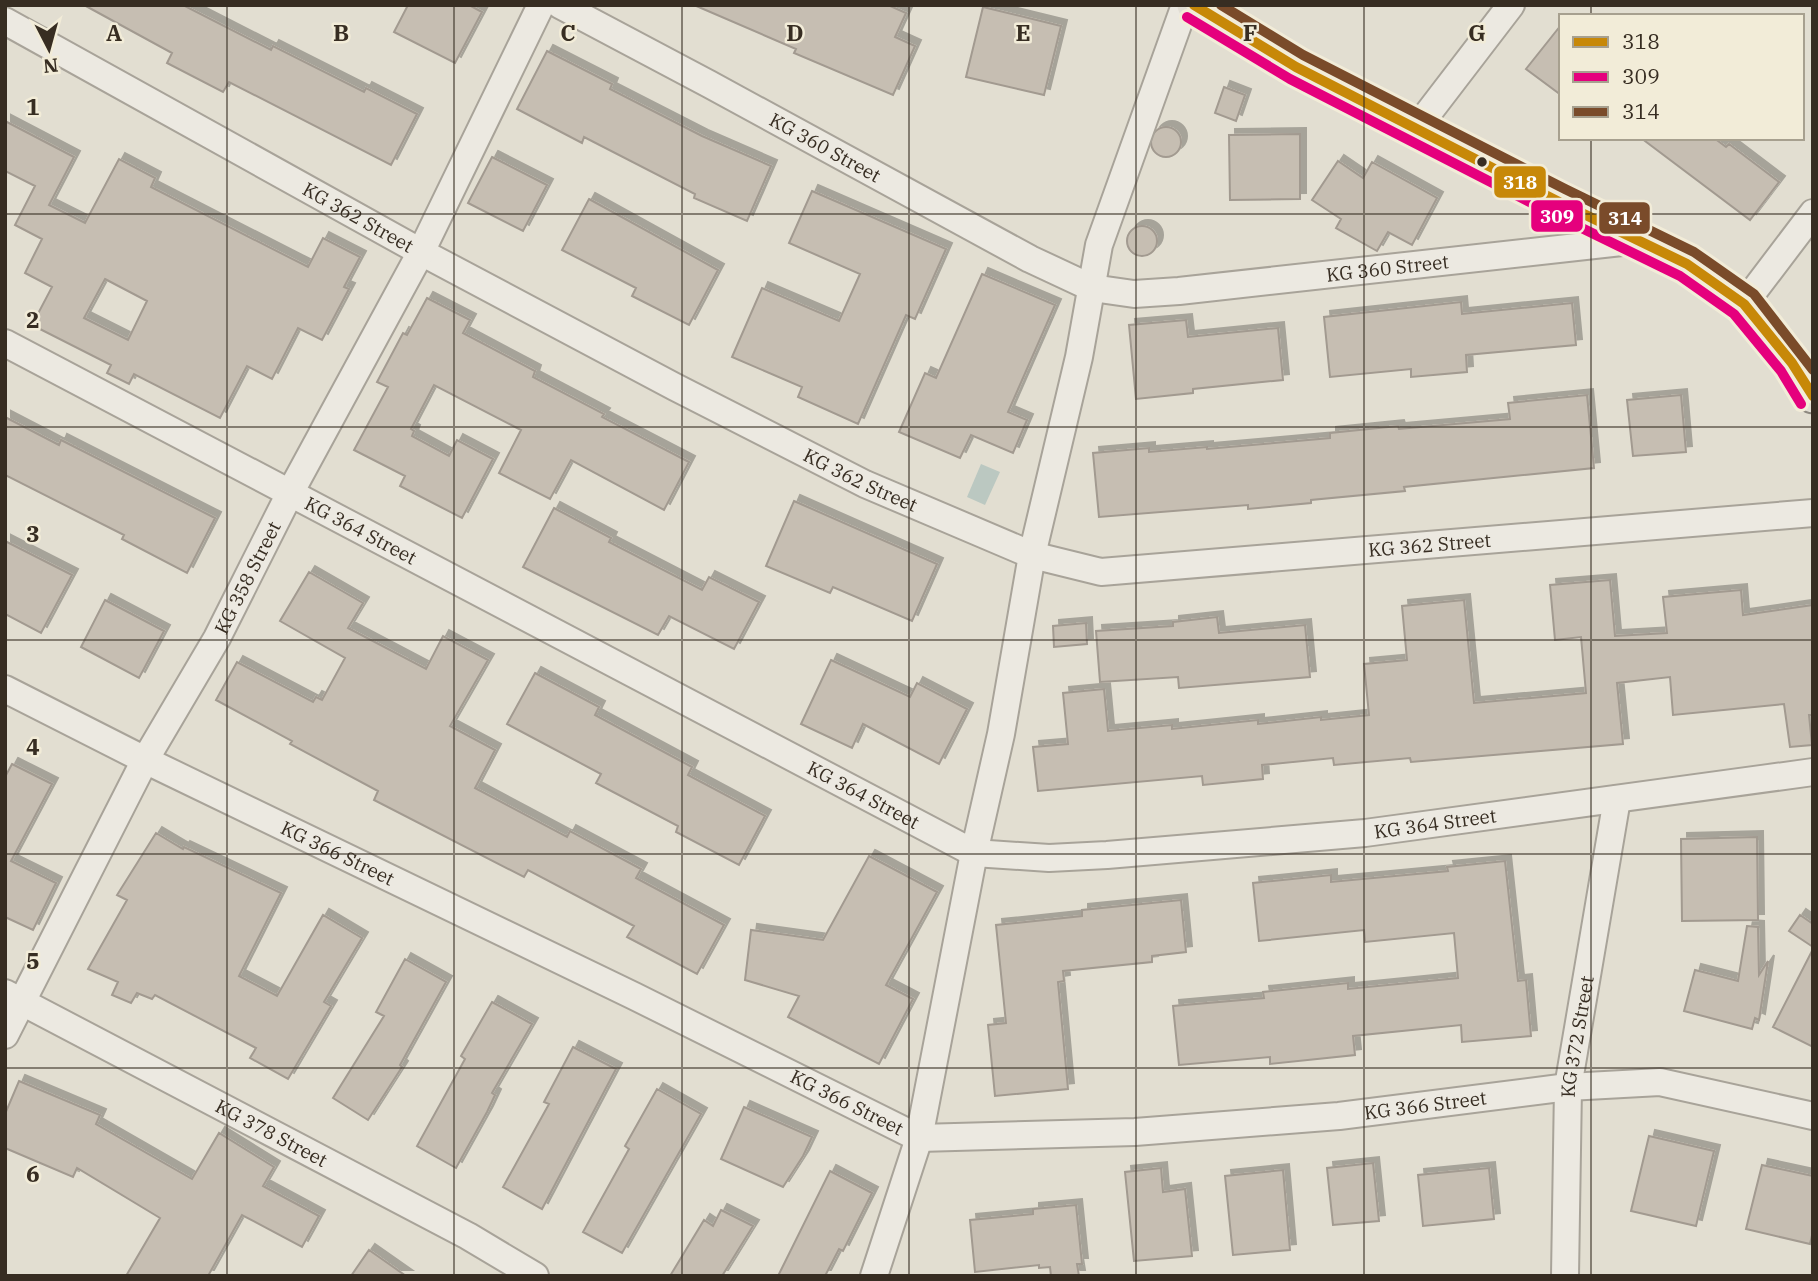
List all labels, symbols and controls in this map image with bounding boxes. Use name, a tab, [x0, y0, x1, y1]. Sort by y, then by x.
north arrow	[14, 14, 84, 84]
legend	[1559, 14, 1804, 140]
text: A	[106, 17, 122, 47]
text: B	[333, 17, 349, 47]
text: C	[560, 17, 576, 47]
text: D	[786, 17, 804, 47]
text: E	[1015, 17, 1031, 47]
text: F	[1243, 17, 1257, 47]
text: G	[1468, 17, 1486, 47]
text: 318	[1622, 27, 1660, 55]
text: N	[42, 53, 60, 79]
text: 309	[1622, 62, 1660, 90]
text: 1	[26, 91, 40, 121]
text: 314	[1622, 97, 1660, 125]
street label: KG 360 Street	[765, 107, 885, 187]
unlabelled marker	[1475, 155, 1489, 169]
line badge: 318	[1493, 165, 1547, 199]
text: 318	[1503, 170, 1537, 194]
street label: KG 362 Street	[299, 177, 418, 258]
line badge: 309	[1530, 199, 1584, 233]
line badge: 314	[1598, 201, 1651, 235]
text: 309	[1540, 204, 1574, 228]
text: 314	[1608, 206, 1642, 230]
street label: KG 360 Street	[1325, 249, 1450, 287]
text: 2	[26, 304, 40, 334]
street label: KG 362 Street	[800, 443, 921, 517]
street label: KG 364 Street	[301, 491, 421, 570]
street label: KG 358 Street	[209, 517, 286, 638]
text: 3	[26, 518, 40, 548]
street label: KG 362 Street	[1367, 528, 1492, 562]
text: 4	[26, 731, 40, 761]
street label: KG 364 Street	[803, 755, 924, 834]
street label: KG 364 Street	[1373, 803, 1498, 844]
street label: KG 366 Street	[277, 815, 399, 891]
text: 5	[26, 945, 40, 975]
street label: KG 372 Street	[1556, 974, 1599, 1098]
street label: KG 366 Street	[787, 1064, 908, 1140]
street label: KG 366 Street	[1363, 1085, 1488, 1125]
street label: KG 378 Street	[211, 1094, 332, 1172]
text: 6	[26, 1158, 40, 1188]

